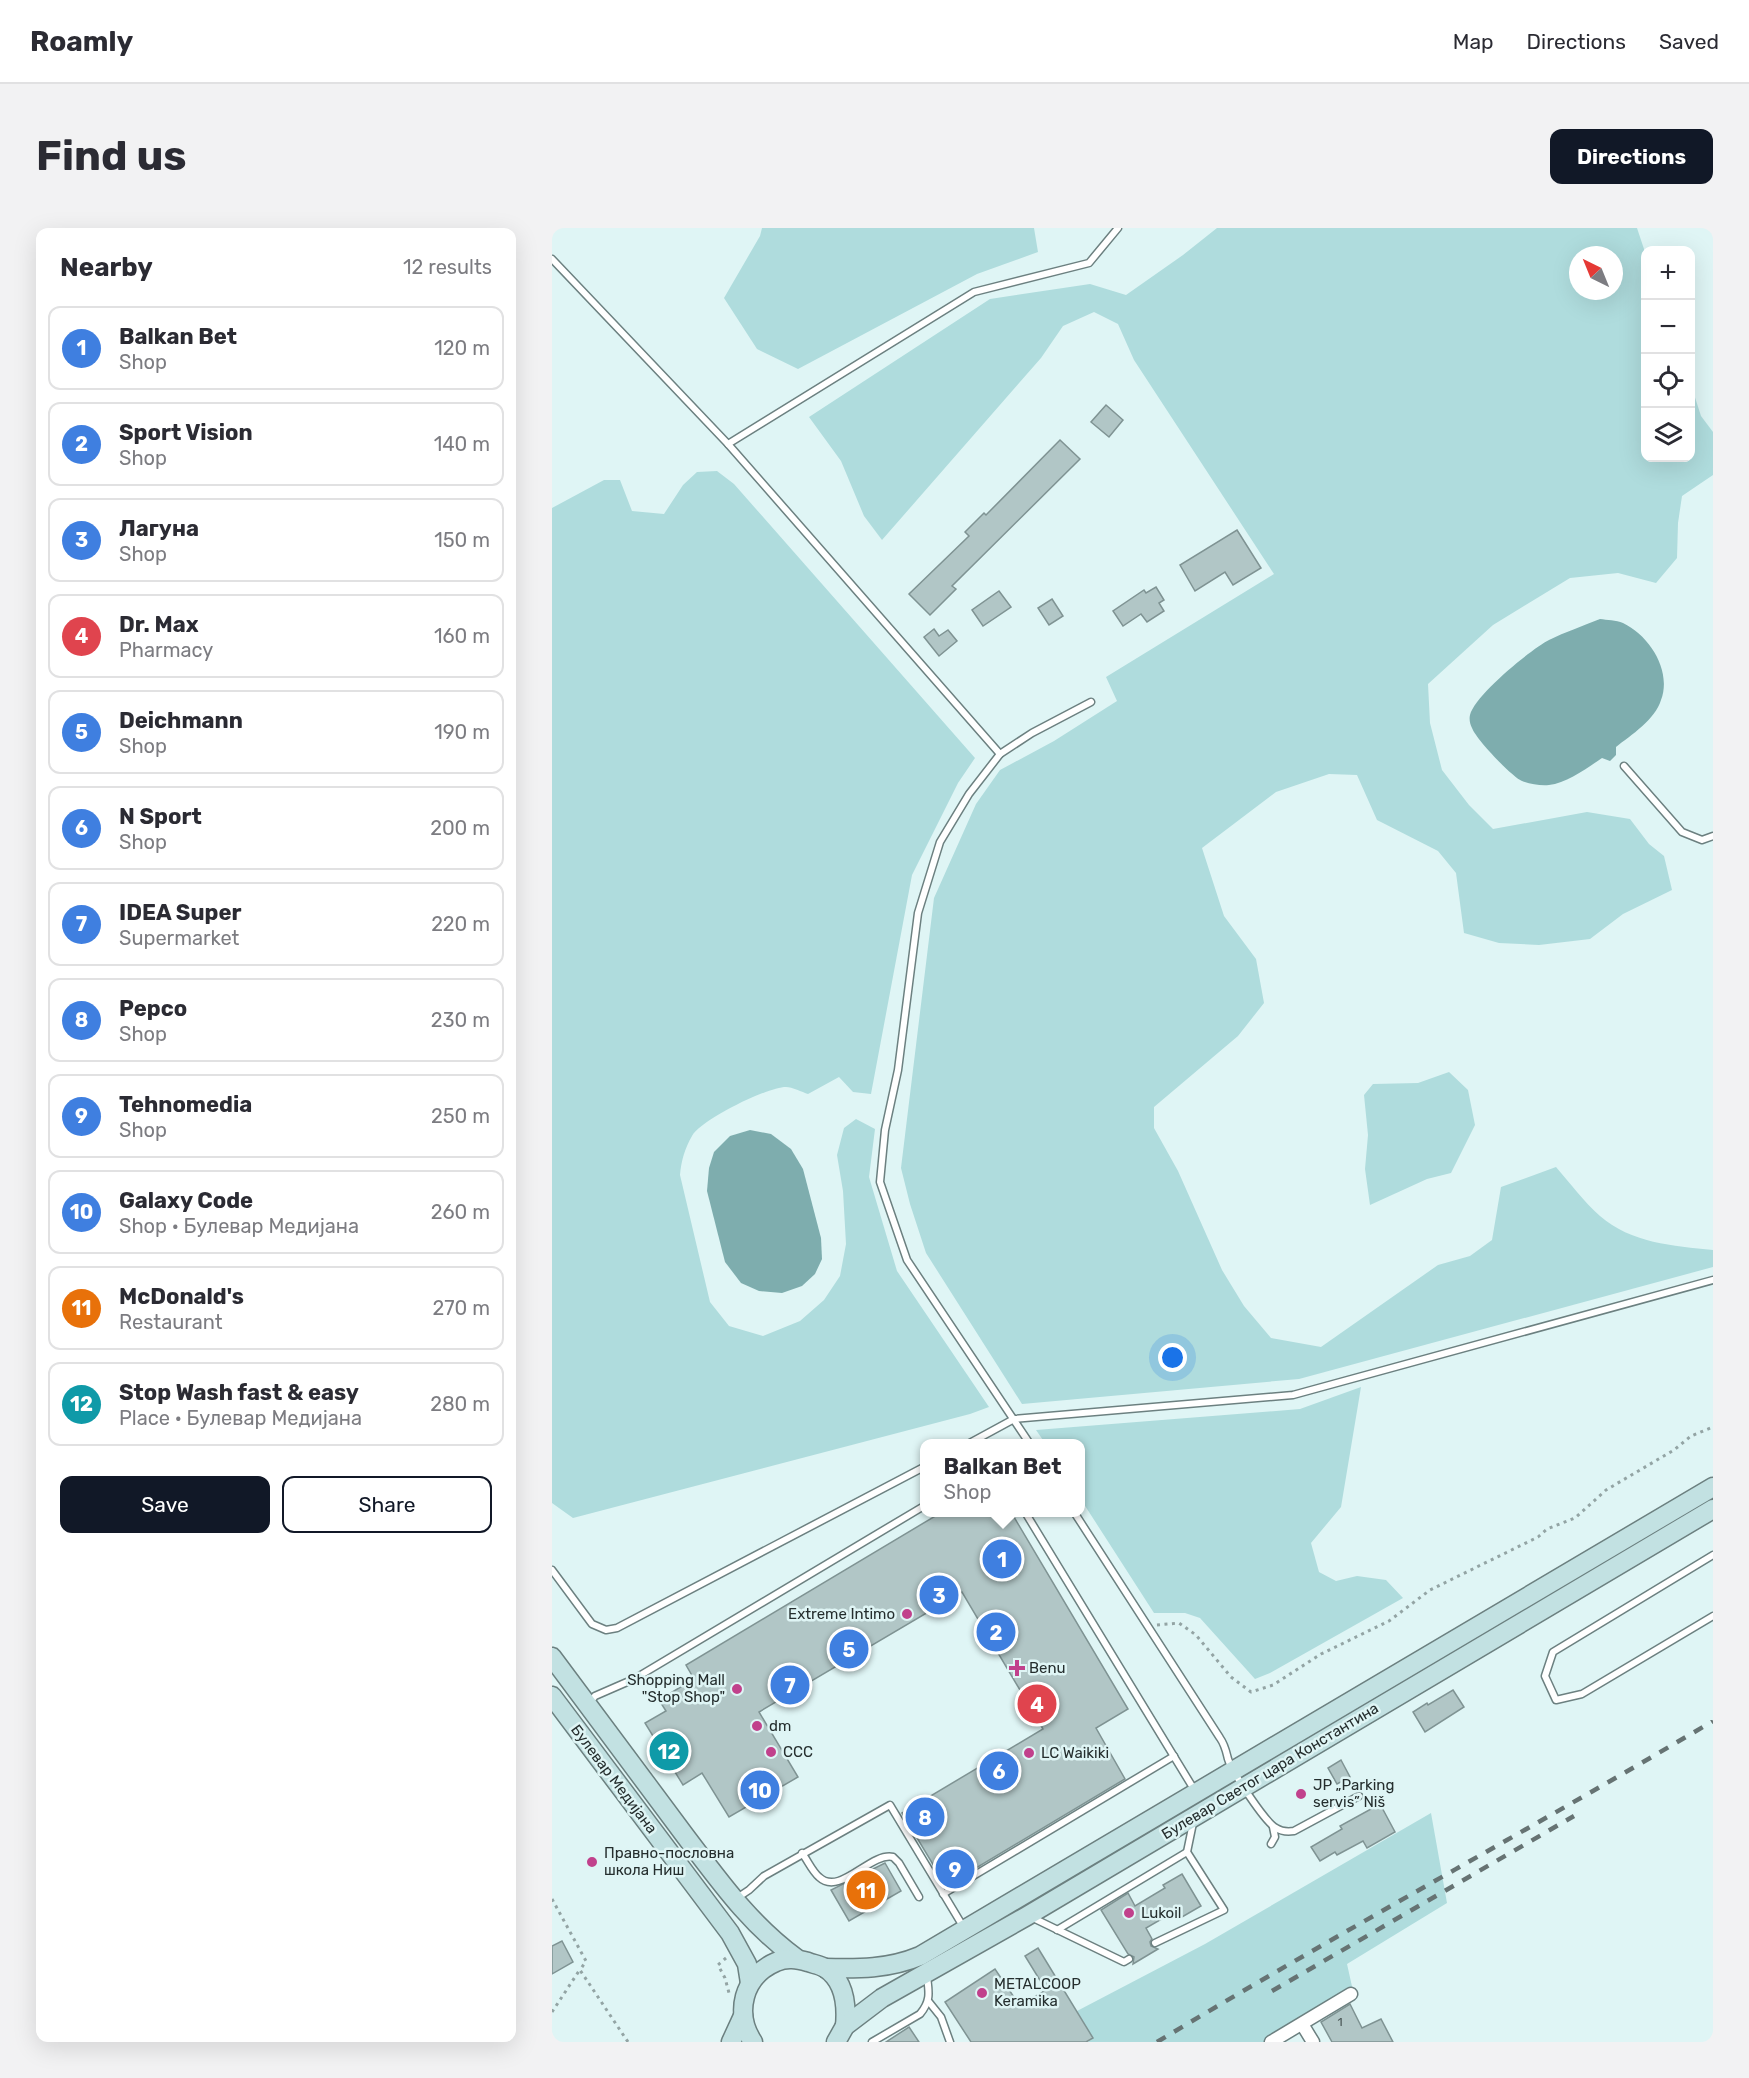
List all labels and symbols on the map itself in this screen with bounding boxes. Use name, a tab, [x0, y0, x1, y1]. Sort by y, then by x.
north arrow	[1569, 246, 1623, 300]
your location	[1158, 1343, 1187, 1372]
pin: 1	[982, 1536, 1022, 1582]
pin: 3	[920, 1572, 958, 1618]
place label: Extreme Intimo	[788, 1605, 895, 1623]
marker: Extreme Intimo	[900, 1607, 914, 1621]
pin: 2	[976, 1610, 1016, 1654]
pin: 5	[830, 1626, 868, 1672]
place label: Benu	[1029, 1659, 1066, 1677]
marker: Benu	[1010, 1661, 1024, 1675]
pin: 7	[770, 1662, 810, 1708]
place label: Shopping Mall "Stop Shop"	[627, 1671, 725, 1706]
marker: Shopping Mall "Stop Shop"	[730, 1682, 744, 1696]
pin: 4	[1018, 1682, 1056, 1726]
street label: Булевар Светог цара Константина	[1158, 1699, 1382, 1843]
place label: dm	[769, 1717, 791, 1735]
marker: dm	[750, 1719, 764, 1733]
street label: Булевар Медијана	[567, 1721, 661, 1837]
pin: 12	[650, 1728, 688, 1774]
place label: CCC	[783, 1743, 813, 1761]
place label: LC Waikiki	[1041, 1744, 1109, 1762]
marker: CCC	[764, 1745, 778, 1759]
marker: LC Waikiki	[1022, 1746, 1036, 1760]
pin: 6	[980, 1748, 1018, 1794]
pin: 10	[740, 1768, 780, 1812]
place label: JP „Parking servis” Niš	[1313, 1776, 1394, 1811]
marker: JP „Parking servis” Niš	[1294, 1787, 1308, 1801]
pin: 8	[906, 1794, 944, 1840]
place label: Правно-пословна школа Ниш	[604, 1844, 734, 1879]
pin: 9	[936, 1846, 974, 1892]
marker: Правно-пословна школа Ниш	[585, 1855, 599, 1869]
pin: 11	[846, 1868, 886, 1912]
place label: Lukoil	[1141, 1904, 1182, 1922]
marker: Lukoil	[1122, 1906, 1136, 1920]
place label: METALCOOP Keramika	[994, 1975, 1081, 2010]
marker: METALCOOP Keramika	[975, 1986, 989, 2000]
house number: 1	[1337, 2015, 1343, 2029]

